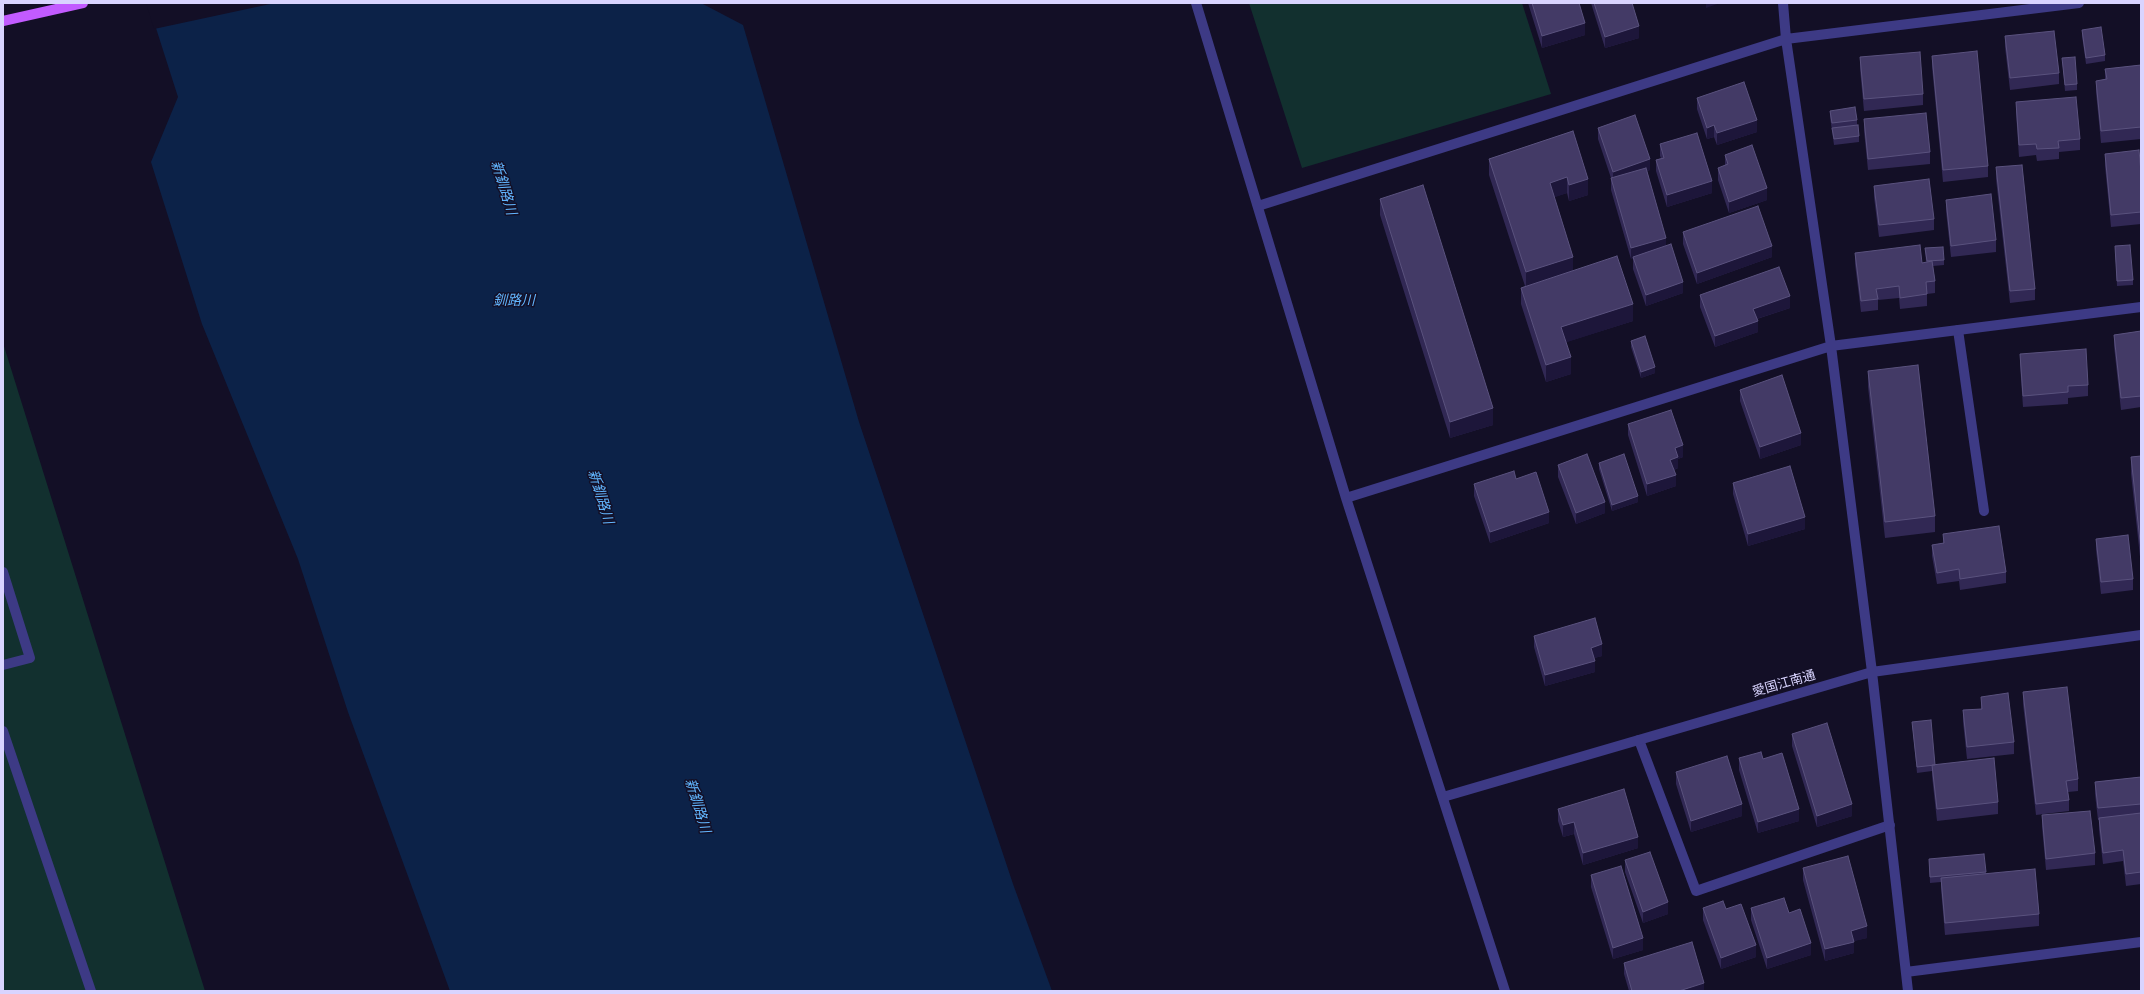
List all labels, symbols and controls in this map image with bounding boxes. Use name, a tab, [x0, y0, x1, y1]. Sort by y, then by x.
water label: 新釧路川	[487, 159, 519, 217]
water label: 釧路川	[493, 293, 535, 309]
water label: 新釧路川	[584, 468, 616, 526]
street label: 愛国江南通	[1751, 668, 1817, 700]
water label: 新釧路川	[681, 777, 713, 835]

